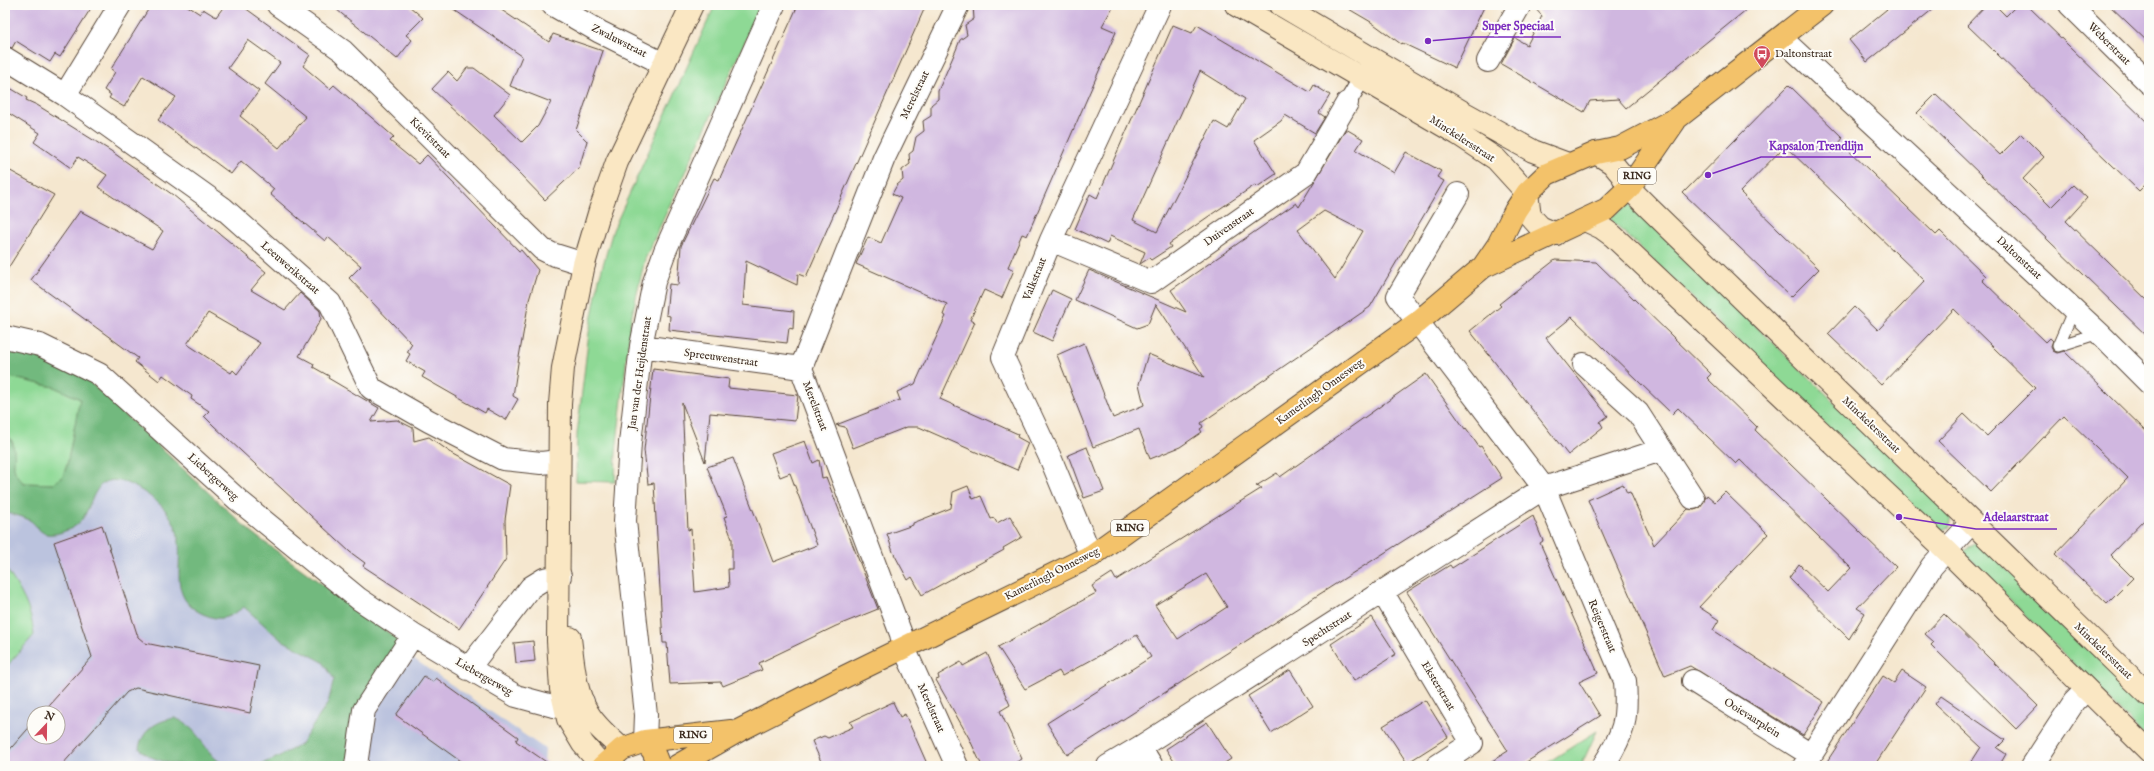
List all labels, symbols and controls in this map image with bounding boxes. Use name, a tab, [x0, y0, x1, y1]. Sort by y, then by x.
callout: Super Speciaal	[1474, 13, 1561, 37]
text: Super Speciaal	[1482, 19, 1555, 35]
street label: Weberstraat	[2085, 20, 2134, 69]
street label: Zwaluwstraat	[589, 21, 649, 61]
bus stop icon: Daltonstraat	[1752, 44, 1772, 69]
place label: Daltonstraat	[1775, 47, 1832, 61]
street label: Merelstraat	[897, 68, 933, 122]
street label: Minckelersstraat	[1426, 113, 1498, 166]
street label: Kievitstraat	[407, 115, 454, 162]
callout: Kapsalon Trendlijn	[1761, 133, 1871, 157]
text: Kapsalon Trendlijn	[1769, 139, 1864, 155]
road number: RING	[1618, 168, 1656, 184]
street label: Duivenstraat	[1201, 204, 1257, 249]
street label: Daltonstraat	[1993, 233, 2045, 283]
street label: Leeuwerikstraat	[258, 239, 323, 298]
street label: Valkstraat	[1020, 255, 1050, 303]
street label: Jan van der Heijdenstraat	[625, 315, 655, 432]
street label: Spreeuwenstraat	[683, 346, 759, 370]
street label: Kamerlingh Onnesweg	[1274, 355, 1367, 428]
street label: Merelstraat	[799, 379, 831, 433]
street label: Minckelersstraat	[1839, 394, 1903, 456]
street label: Liebergerweg	[185, 450, 242, 504]
callout: Adelaarstraat	[1976, 505, 2057, 529]
text: Adelaarstraat	[1982, 510, 2050, 525]
road number: RING	[1111, 520, 1149, 536]
street label: Kamerlingh Onnesweg	[1002, 544, 1103, 604]
street label: Reigerstraat	[1585, 597, 1620, 655]
street label: Spechtstraat	[1300, 608, 1354, 650]
street label: Minckelersstraat	[2071, 620, 2135, 682]
street label: Liebergerweg	[453, 655, 516, 700]
street label: Eksterstraat	[1418, 659, 1458, 713]
street label: Merelstraat	[914, 681, 948, 735]
street label: Ooievaarplein	[1721, 695, 1783, 741]
north arrow	[26, 705, 66, 745]
text: N	[41, 708, 57, 725]
road number: RING	[674, 727, 712, 743]

